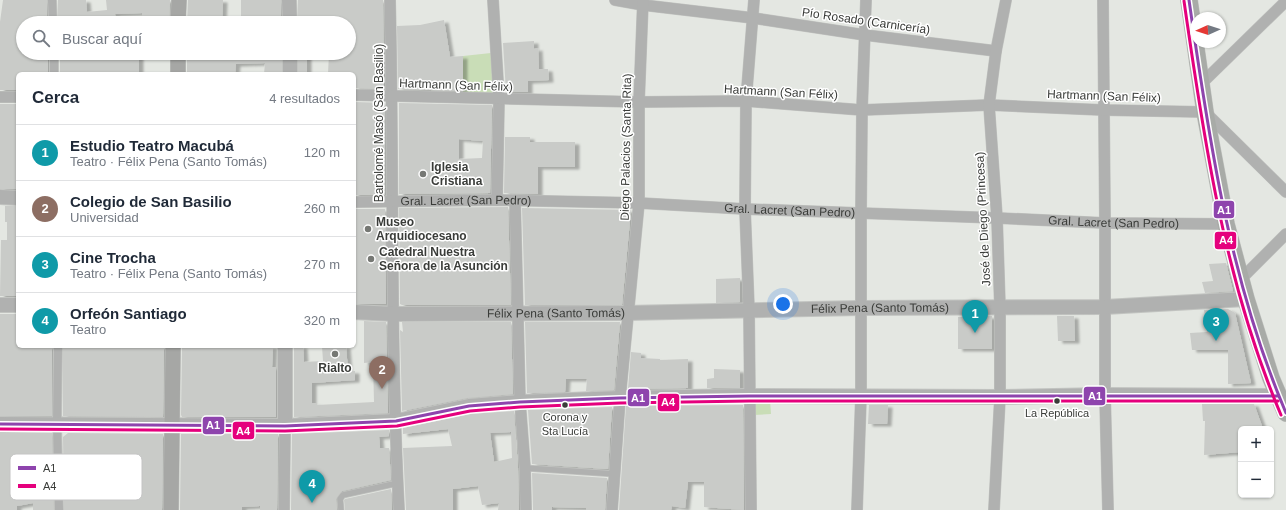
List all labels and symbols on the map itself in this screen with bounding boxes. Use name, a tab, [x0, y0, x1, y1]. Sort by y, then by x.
street label: Pío Rosado (Carnicería)	[801, 5, 931, 37]
north arrow	[1190, 12, 1226, 48]
street label: Bartolomé Masó (San Basilio)	[372, 44, 386, 202]
street label: Diego Palacios (Santa Rita)	[618, 73, 634, 221]
street label: Hartmann (San Félix)	[399, 76, 513, 94]
street label: Hartmann (San Félix)	[724, 82, 838, 102]
street label: Hartmann (San Félix)	[1047, 87, 1161, 105]
street label: José de Diego (Princesa)	[972, 151, 994, 287]
place label: Iglesia Cristiana	[431, 160, 483, 188]
marker: Iglesia Cristiana	[418, 169, 428, 179]
street label: Gral. Lacret (San Pedro)	[400, 193, 532, 208]
line badge: A1	[1213, 200, 1235, 219]
street label: Gral. Lacret (San Pedro)	[724, 201, 855, 220]
text: A1	[1217, 204, 1231, 216]
street label: Gral. Lacret (San Pedro)	[1048, 213, 1179, 231]
place label: Museo Arquidiocesano	[376, 215, 467, 243]
marker: Museo Arquidiocesano	[363, 224, 373, 234]
line badge: A4	[1214, 231, 1237, 250]
text: A4	[1219, 234, 1234, 246]
place label: Catedral Nuestra Señora de la Asunción	[379, 245, 508, 273]
marker: Catedral Nuestra Señora de la Asunción	[366, 254, 376, 264]
your location	[773, 294, 793, 314]
pin: 1	[962, 300, 988, 333]
street label: Félix Pena (Santo Tomás)	[811, 301, 949, 316]
street label: Félix Pena (Santo Tomás)	[487, 306, 625, 321]
pin: 3	[1203, 308, 1229, 341]
marker: Rialto	[330, 349, 340, 359]
pin: 2	[369, 356, 395, 389]
place label: Rialto	[318, 361, 352, 375]
line badge: A1	[1083, 386, 1106, 406]
line badge: A1	[627, 388, 650, 407]
text: A1	[1088, 390, 1102, 402]
text: A1	[631, 392, 645, 404]
line badge: A4	[657, 393, 680, 412]
text: A4	[661, 396, 676, 408]
marker: La República	[1052, 396, 1062, 406]
marker: Corona y Sta Lucía	[560, 400, 570, 410]
place label: La República	[1025, 407, 1090, 419]
place label: Corona y Sta Lucía	[542, 411, 589, 437]
line badge: A1	[202, 416, 225, 435]
text: A1	[206, 419, 220, 431]
line badge: A4	[232, 421, 255, 440]
text: A4	[236, 425, 251, 437]
legend	[10, 454, 142, 500]
text: A1	[43, 462, 56, 474]
pin: 4	[299, 470, 325, 503]
text: A4	[43, 480, 56, 492]

